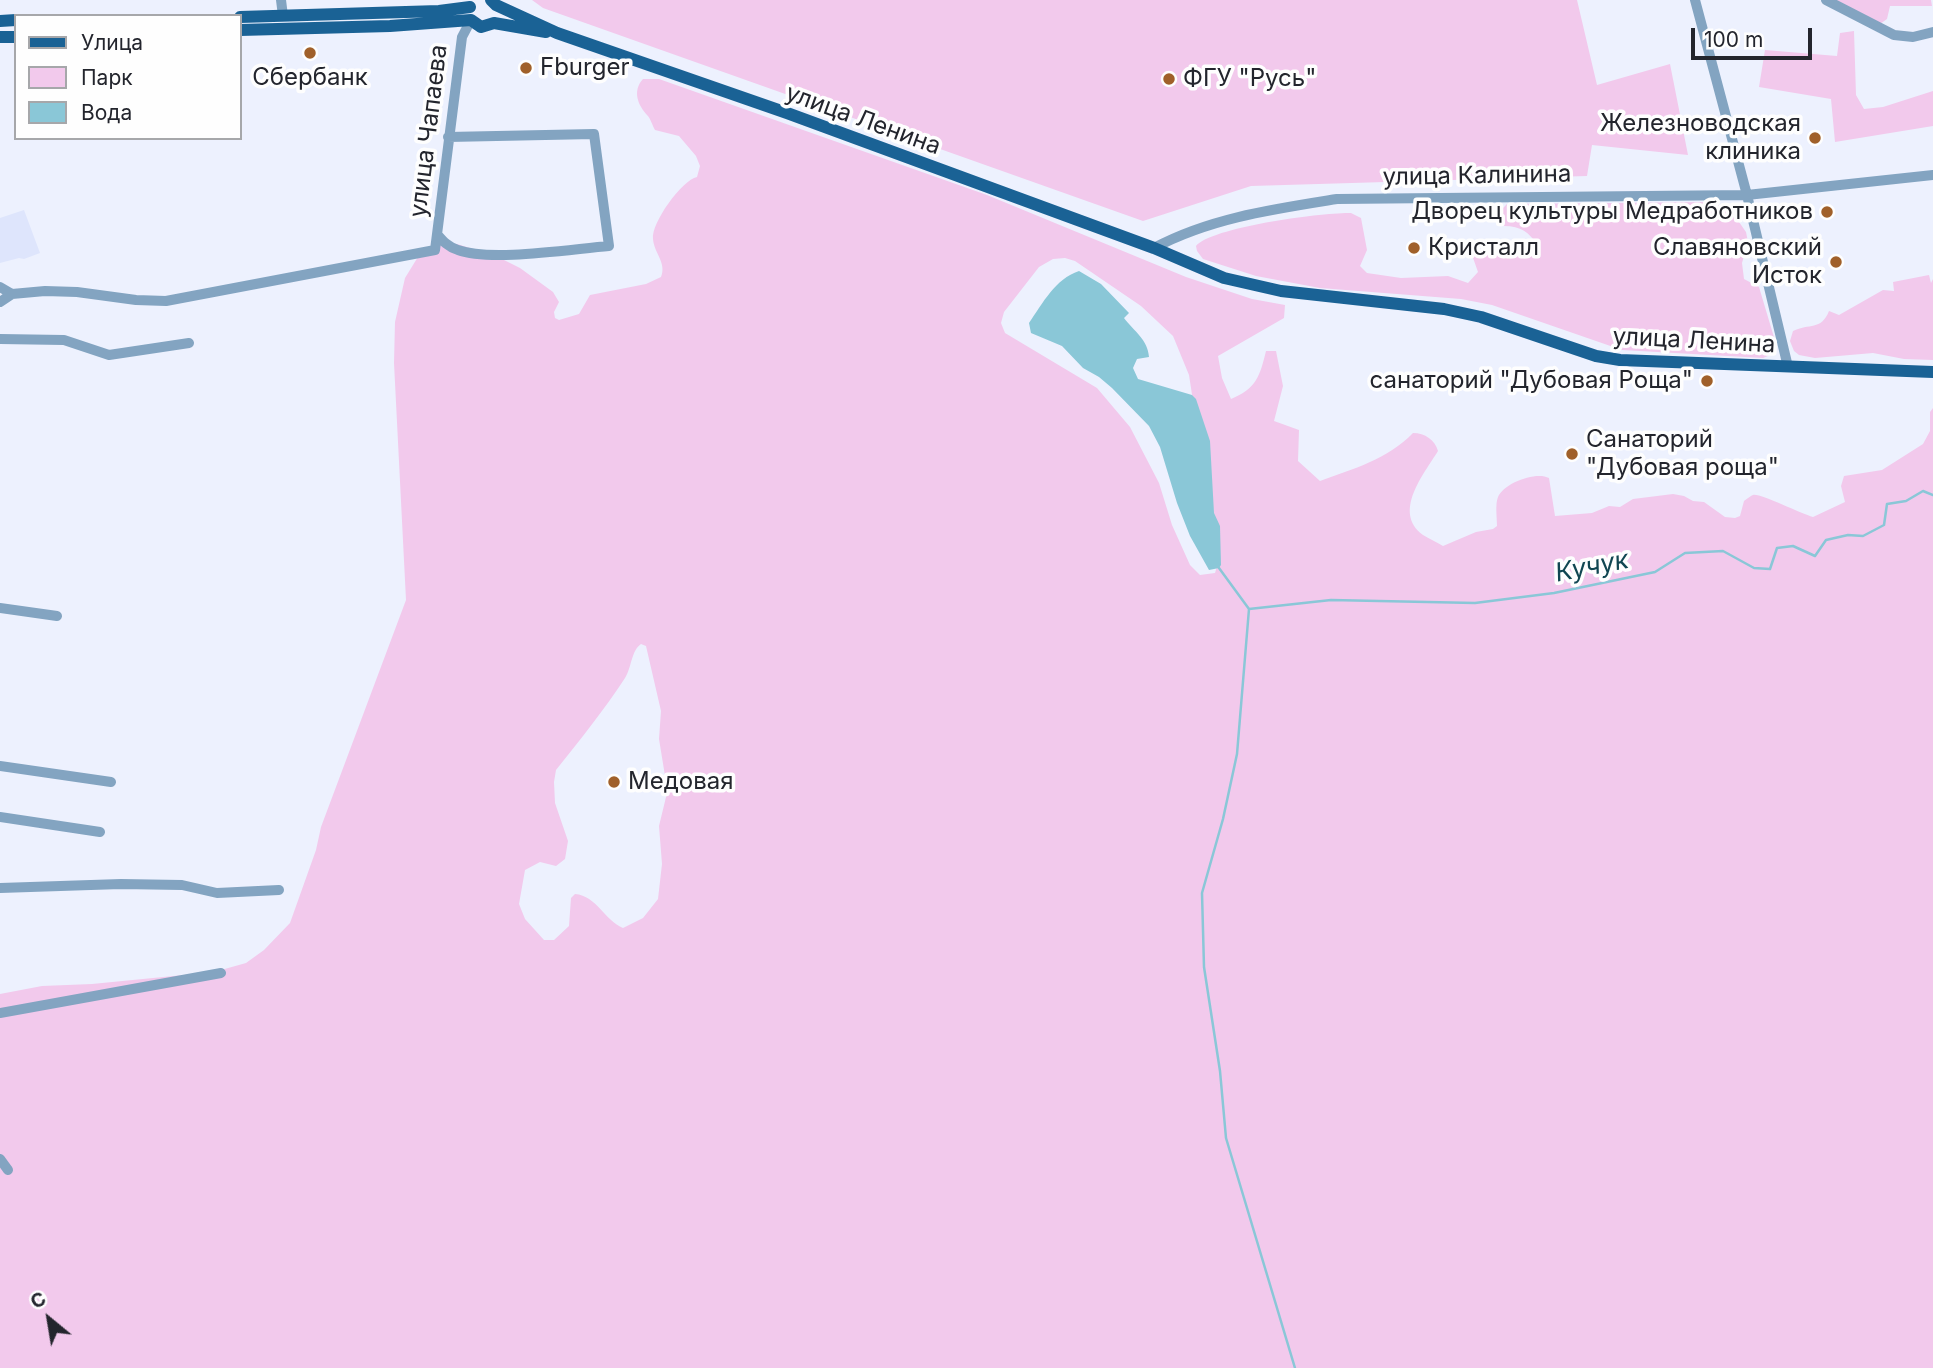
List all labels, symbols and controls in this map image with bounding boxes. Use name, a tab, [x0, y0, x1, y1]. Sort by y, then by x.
legend	[14, 14, 242, 140]
scale bar	[1695, 14, 1816, 58]
text: 100 m	[1704, 27, 1763, 52]
text: Улица	[81, 30, 143, 55]
street label: улица Чапаева	[404, 43, 454, 219]
marker: Сбербанк	[302, 45, 318, 61]
place label: Fburger	[540, 54, 629, 82]
marker: Fburger	[518, 60, 534, 76]
place label: Сбербанк	[252, 64, 368, 92]
text: Парк	[81, 65, 133, 90]
place label: ФГУ "Русь"	[1183, 65, 1316, 93]
marker: ФГУ "Русь"	[1161, 71, 1177, 87]
street label: улица Ленина	[782, 79, 944, 161]
text: Вода	[81, 100, 132, 125]
place label: Железноводская клиника	[1600, 110, 1801, 166]
marker: Железноводская клиника	[1807, 130, 1823, 146]
street label: улица Калинина	[1382, 160, 1572, 192]
place label: Дворец культуры Медработников	[1411, 198, 1813, 226]
marker: Дворец культуры Медработников	[1819, 204, 1835, 220]
place label: Кристалл	[1428, 234, 1539, 262]
place label: Славяновский Исток	[1653, 234, 1822, 290]
marker: Кристалл	[1406, 240, 1422, 256]
marker: Славяновский Исток	[1828, 254, 1844, 270]
street label: улица Ленина	[1612, 322, 1776, 360]
place label: санаторий "Дубовая Роща"	[1370, 367, 1693, 395]
marker: санаторий "Дубовая Роща"	[1699, 373, 1715, 389]
place label: Санаторий "Дубовая роща"	[1586, 426, 1779, 482]
marker: Санаторий "Дубовая роща"	[1564, 446, 1580, 462]
water label: Кучук	[1553, 545, 1631, 589]
place label: Медовая	[628, 768, 733, 796]
marker: Медовая	[606, 774, 622, 790]
north arrow	[14, 1284, 84, 1354]
text: С	[26, 1287, 50, 1314]

